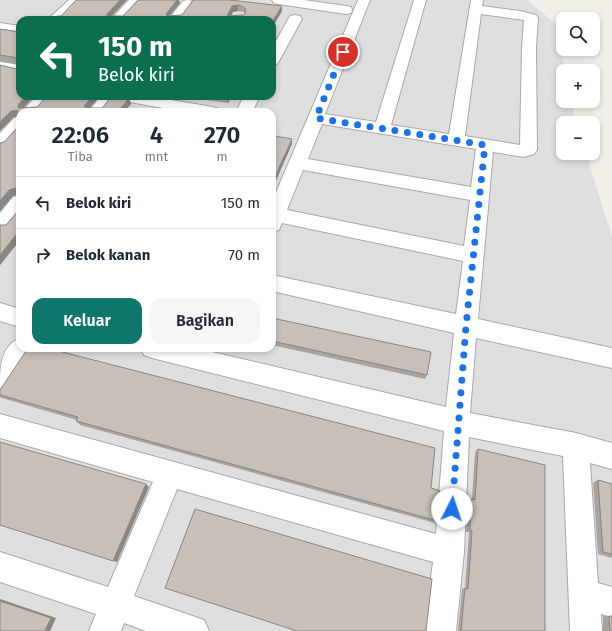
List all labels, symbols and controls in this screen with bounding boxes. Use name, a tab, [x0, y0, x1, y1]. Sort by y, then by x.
map controls	[556, 12, 600, 160]
button: search	[556, 12, 600, 56]
text: 150 m	[98, 30, 173, 63]
icon: left	[32, 32, 84, 84]
pin	[326, 35, 360, 69]
icon: arrive	[332, 41, 354, 63]
text: Belok kiri	[98, 64, 175, 86]
button: +	[556, 64, 600, 108]
button: −	[556, 116, 600, 160]
text: 22:06	[52, 121, 109, 149]
text: 4	[150, 121, 163, 149]
text: 270	[204, 121, 240, 149]
text: Tiba	[68, 149, 93, 164]
text: mnt	[145, 149, 168, 164]
text: m	[216, 149, 228, 164]
icon: left	[32, 192, 54, 214]
text: Belok kiri	[66, 194, 131, 212]
text: 150 m	[221, 194, 260, 212]
icon: right	[32, 244, 54, 266]
text: Belok kanan	[66, 246, 150, 264]
text: 70 m	[228, 246, 260, 264]
button: Keluar	[32, 298, 142, 344]
button: Bagikan	[150, 298, 260, 344]
position arrow	[431, 488, 473, 530]

